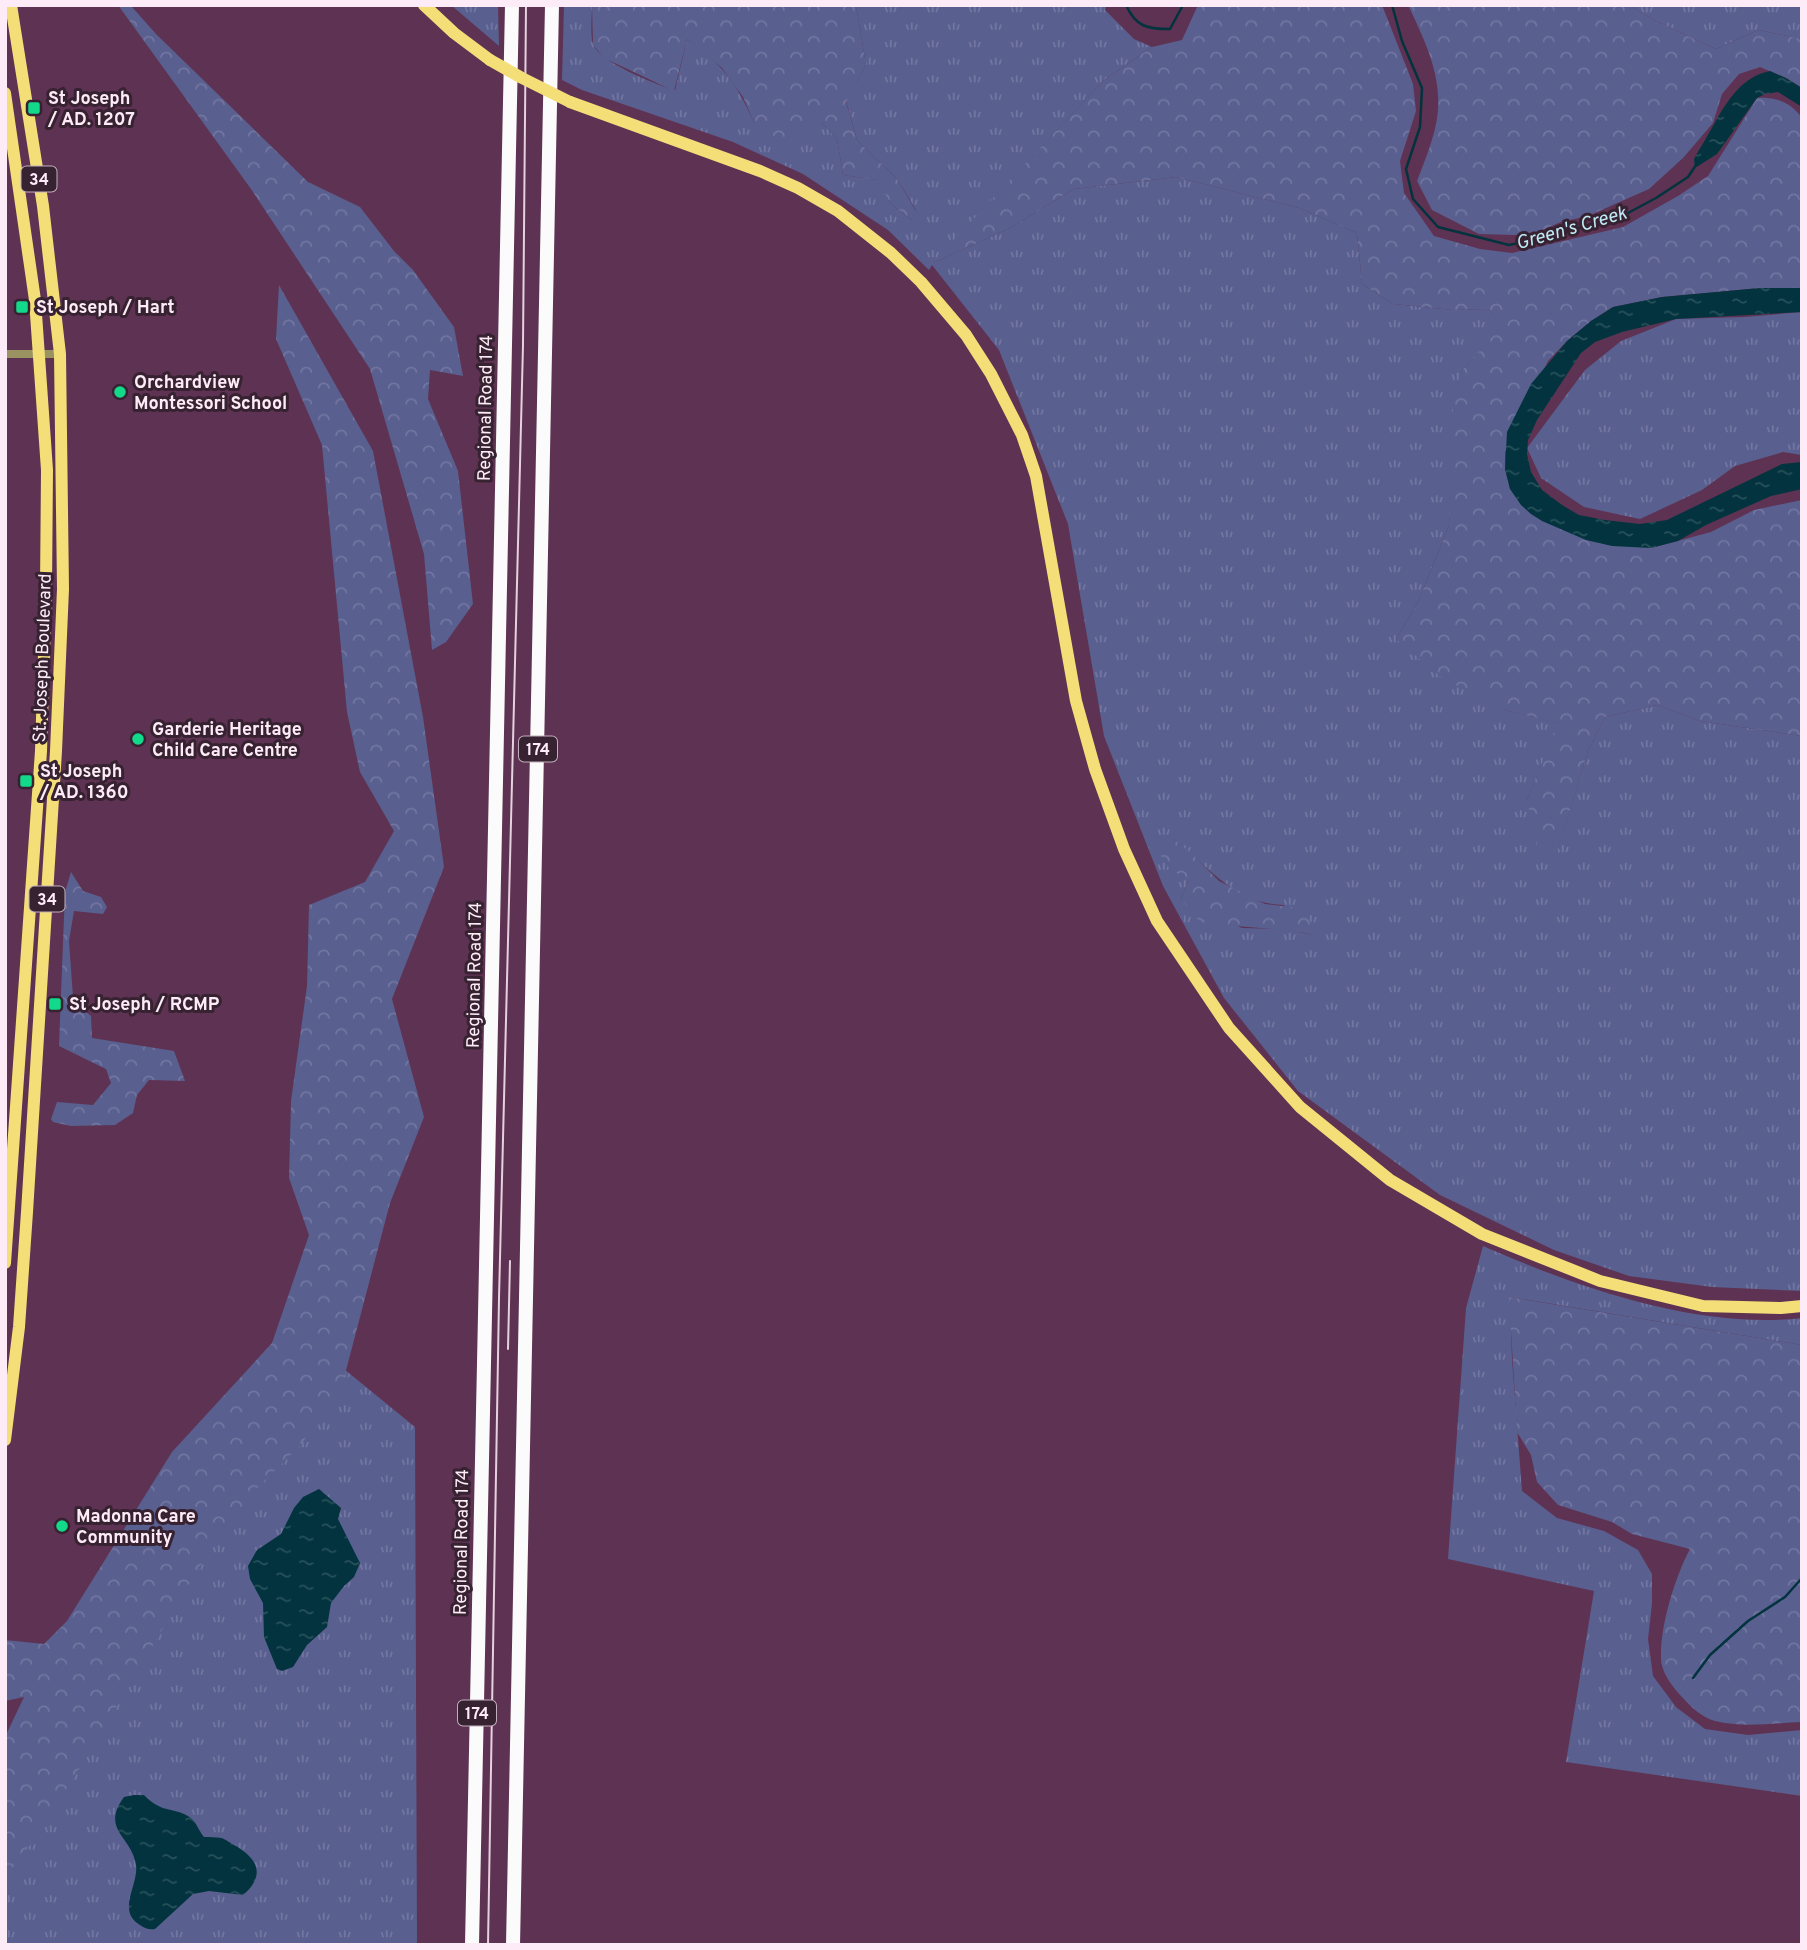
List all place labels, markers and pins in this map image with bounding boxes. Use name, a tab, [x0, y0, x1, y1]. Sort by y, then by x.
place label: St Joseph / AD. 1207	[47, 88, 135, 132]
marker: St Joseph / AD. 1207	[26, 100, 42, 116]
place label: St Joseph / Hart	[36, 297, 175, 320]
marker: St Joseph / Hart	[14, 299, 30, 315]
place label: Orchardview Montessori School	[134, 372, 287, 416]
marker: Orchardview Montessori School	[112, 384, 128, 400]
place label: Garderie Heritage Child Care Centre	[152, 719, 302, 763]
marker: Garderie Heritage Child Care Centre	[130, 731, 146, 747]
place label: St Joseph / AD. 1360	[39, 761, 129, 805]
marker: St Joseph / AD. 1360	[18, 773, 34, 789]
place label: St Joseph / RCMP	[69, 994, 220, 1017]
marker: St Joseph / RCMP	[47, 996, 63, 1012]
place label: Madonna Care Community	[76, 1506, 196, 1550]
marker: Madonna Care Community	[54, 1518, 70, 1534]

